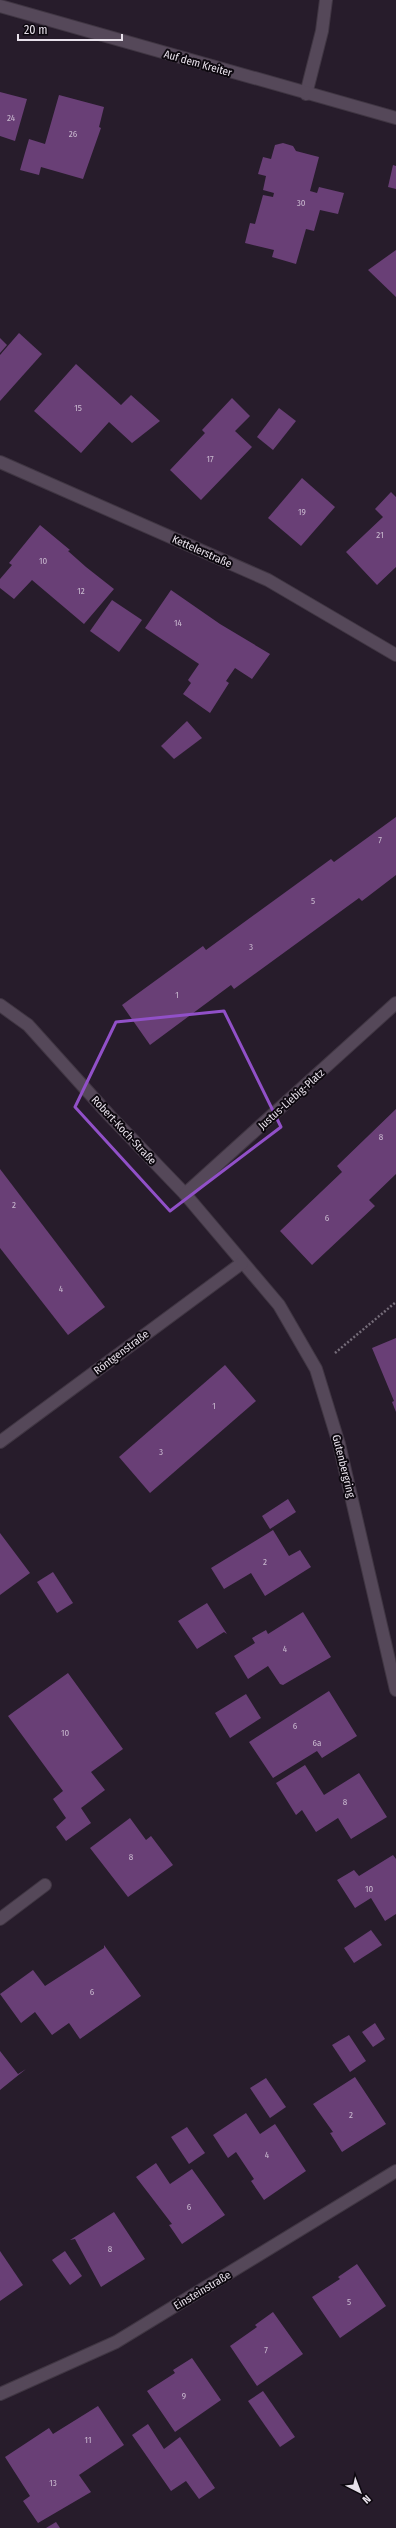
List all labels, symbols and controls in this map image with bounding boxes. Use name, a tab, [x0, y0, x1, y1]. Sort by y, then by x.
scale bar	[18, 16, 122, 42]
text: 20 m	[24, 23, 48, 37]
street label: Auf dem Kreiter	[162, 48, 234, 79]
house number: 24	[7, 113, 16, 123]
house number: 26	[69, 129, 78, 139]
house number: 30	[297, 198, 306, 208]
house number: 15	[74, 403, 82, 413]
house number: 17	[206, 454, 214, 464]
house number: 19	[298, 507, 306, 517]
house number: 21	[376, 530, 384, 540]
street label: Kettelerstraße	[170, 532, 234, 570]
house number: 10	[39, 556, 47, 566]
house number: 12	[77, 586, 85, 596]
house number: 14	[174, 618, 183, 628]
house number: 7	[378, 835, 382, 845]
house number: 5	[311, 896, 315, 906]
house number: 3	[249, 942, 253, 952]
house number: 1	[175, 990, 179, 1000]
street label: Justus-Liebig-Platz	[256, 1066, 327, 1132]
street label: Robert-Koch-Straße	[89, 1093, 159, 1167]
house number: 8	[379, 1132, 384, 1142]
house number: 2	[12, 1200, 16, 1210]
house number: 6	[325, 1213, 330, 1223]
house number: 4	[59, 1284, 64, 1294]
street label: Röntgenstraße	[91, 1327, 151, 1377]
house number: 1	[212, 1401, 216, 1411]
street label: Gutenbergring	[329, 1433, 358, 1500]
house number: 3	[159, 1447, 163, 1457]
house number: 2	[263, 1557, 267, 1567]
house number: 4	[283, 1644, 288, 1654]
house number: 6	[293, 1721, 298, 1731]
house number: 10	[61, 1728, 69, 1738]
house number: 6a	[313, 1738, 322, 1748]
house number: 8	[343, 1797, 348, 1807]
house number: 8	[129, 1852, 134, 1862]
house number: 10	[365, 1884, 373, 1894]
house number: 6	[90, 1987, 95, 1997]
house number: 2	[349, 2110, 353, 2120]
house number: 4	[265, 2150, 270, 2160]
house number: 6	[187, 2202, 192, 2212]
house number: 8	[108, 2244, 113, 2254]
street label: Einsteinstraße	[171, 2268, 233, 2313]
house number: 5	[347, 2297, 351, 2307]
house number: 7	[264, 2345, 268, 2355]
house number: 9	[182, 2391, 186, 2401]
house number: 11	[85, 2435, 91, 2445]
north arrow	[340, 2472, 380, 2512]
house number: 13	[49, 2478, 57, 2488]
text: N	[360, 2492, 373, 2506]

